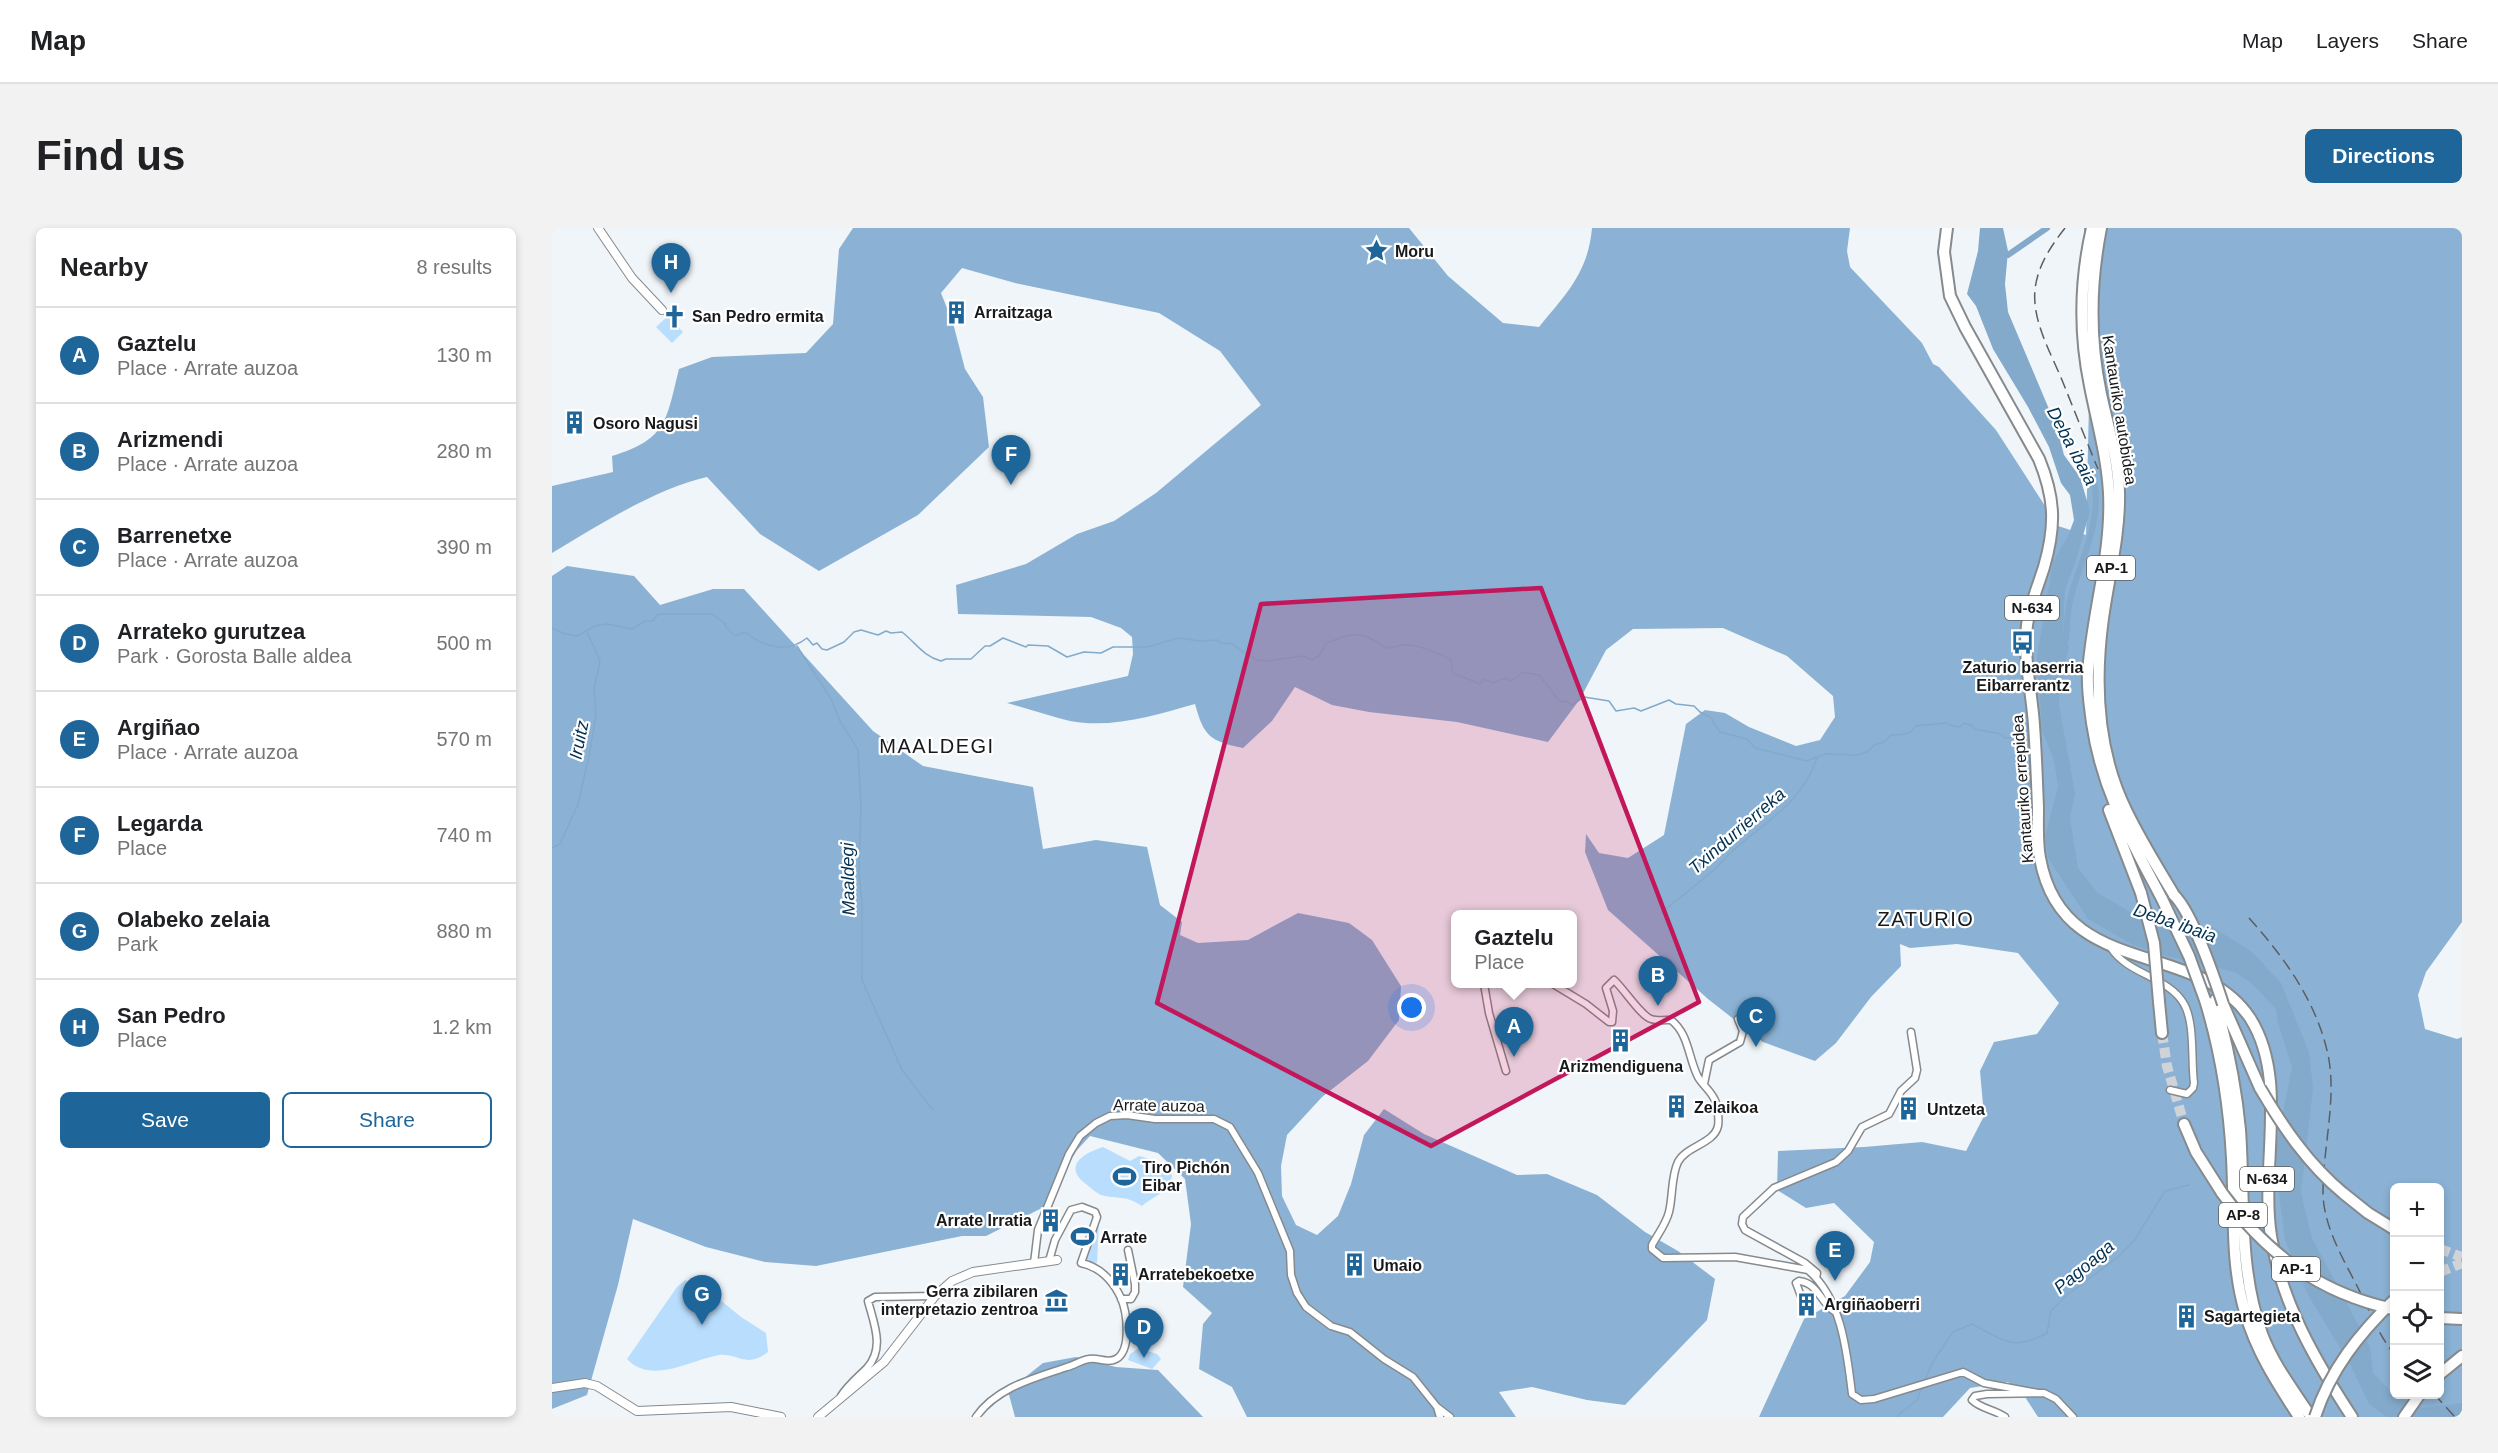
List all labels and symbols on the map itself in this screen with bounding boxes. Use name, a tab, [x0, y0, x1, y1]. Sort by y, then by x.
place icon: Moru	[1364, 238, 1390, 264]
place label: Moru	[1395, 243, 1434, 260]
pin: H	[652, 244, 690, 293]
building icon: Arraitzaga	[943, 299, 969, 325]
church icon: San Pedro ermita	[661, 303, 687, 329]
place label: Arraitzaga	[974, 304, 1052, 321]
place label: San Pedro ermita	[692, 308, 824, 325]
street label: Kantauriko autobidea	[2099, 334, 2140, 486]
water label: Deba ibaia	[2043, 403, 2101, 489]
building icon: Osoro Nagusi	[562, 410, 588, 436]
place label: Osoro Nagusi	[593, 415, 698, 432]
pin: F	[992, 436, 1030, 485]
road number: AP-1	[2087, 556, 2135, 580]
road number: N-634	[2005, 596, 2059, 620]
bus stop icon: Zaturio baserria Eibarrerantz	[2010, 629, 2036, 655]
place label: Zaturio baserria Eibarrerantz	[1963, 659, 2084, 694]
street label: Kantauriko errepidea	[2009, 714, 2036, 864]
water label: Iruitz	[565, 719, 593, 761]
district label: MAALDEGI	[879, 735, 995, 757]
water label: Txindurrierreka	[1685, 784, 1789, 878]
water label: Maaldegi	[837, 841, 859, 916]
water label: Deba ibaia	[2131, 900, 2219, 946]
district label: ZATURIO	[1878, 908, 1974, 930]
pin: B	[1638, 956, 1678, 1006]
your location	[1397, 993, 1426, 1022]
pin: C	[1736, 998, 1776, 1047]
pin: A	[1494, 1008, 1534, 1057]
building icon: Arizmendiguena	[1608, 1028, 1634, 1054]
place label: Arizmendiguena	[1559, 1058, 1683, 1075]
building icon: Zelaikoa	[1663, 1094, 1689, 1120]
street label: Arrate auzoa	[1113, 1096, 1205, 1115]
building icon: Untzeta	[1896, 1096, 1922, 1122]
place label: Zelaikoa	[1694, 1099, 1758, 1116]
place label: Untzeta	[1927, 1101, 1985, 1118]
place label: Tiro Pichón Eibar	[1142, 1159, 1230, 1194]
sports icon: Tiro Pichón Eibar	[1111, 1163, 1137, 1189]
road number: N-634	[2240, 1167, 2294, 1191]
road number: AP-8	[2219, 1203, 2267, 1227]
building icon: Arrate Irratia	[1037, 1207, 1063, 1233]
place label: Arrate Irratia	[936, 1212, 1032, 1229]
sports icon: Arrate	[1069, 1224, 1095, 1250]
place label: Arrate	[1100, 1229, 1147, 1246]
pin: E	[1816, 1232, 1854, 1281]
water label: Pagoaga	[2050, 1236, 2118, 1298]
building icon: Umaio	[1342, 1252, 1368, 1278]
place label: Umaio	[1373, 1257, 1422, 1274]
road number: AP-1	[2272, 1257, 2320, 1281]
building icon: Arratebekoetxe	[1107, 1261, 1133, 1287]
place label: Arratebekoetxe	[1138, 1266, 1255, 1283]
pin: G	[682, 1276, 722, 1325]
place label: Gerra zibilaren interpretazio zentroa	[881, 1283, 1038, 1318]
museum icon: Gerra zibilaren interpretazio zentroa	[1043, 1287, 1069, 1313]
building icon: Argiñaoberri	[1793, 1291, 1819, 1317]
place label: Argiñaoberri	[1824, 1296, 1920, 1313]
building icon: Sagartegieta	[2173, 1303, 2199, 1329]
pin: D	[1124, 1308, 1164, 1358]
place label: Sagartegieta	[2204, 1308, 2300, 1325]

